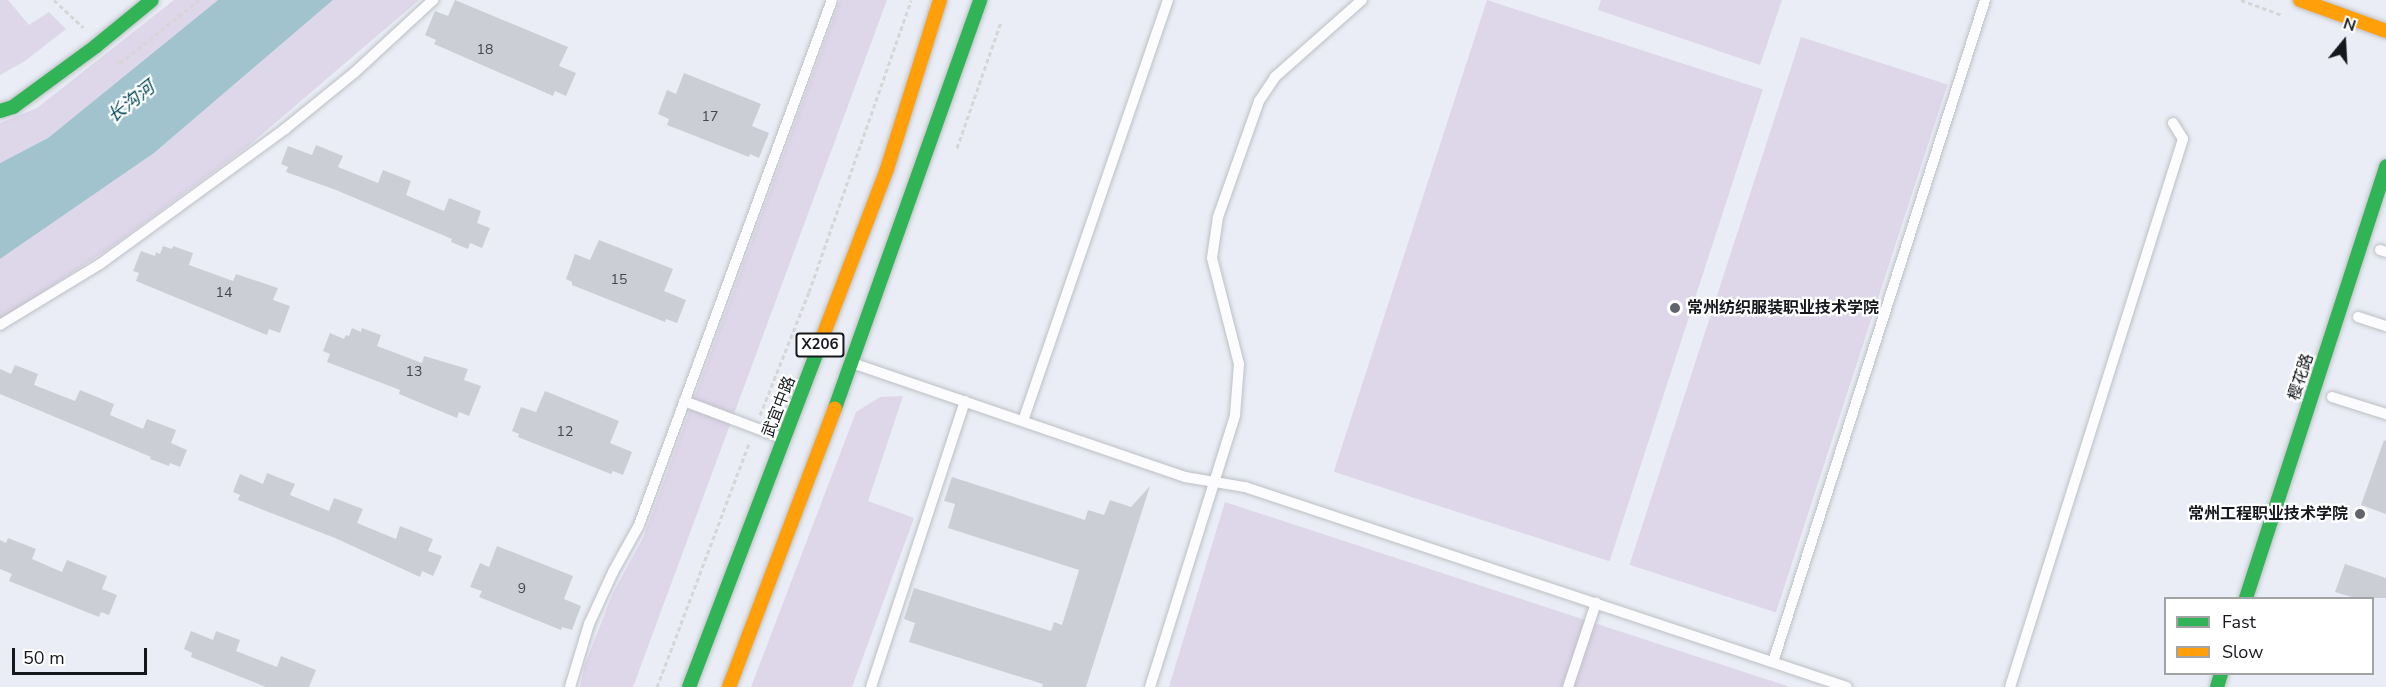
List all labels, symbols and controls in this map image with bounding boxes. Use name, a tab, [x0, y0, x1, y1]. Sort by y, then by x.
north arrow	[2314, 12, 2374, 72]
text: N	[2340, 13, 2359, 37]
house number: 18	[477, 42, 493, 58]
water label: 长沟河	[103, 77, 159, 127]
house number: 17	[702, 109, 718, 125]
house number: 15	[611, 272, 627, 288]
house number: 14	[216, 285, 232, 301]
place label: 常州纺织服装职业技术学院	[1687, 298, 1879, 318]
marker: 常州纺织服装职业技术学院	[1668, 301, 1682, 315]
road number: X206	[794, 333, 846, 357]
street label: 樱花路	[2284, 351, 2318, 403]
house number: 13	[406, 364, 422, 380]
street label: 武宜中路	[759, 374, 799, 440]
house number: 12	[557, 424, 573, 440]
place label: 常州工程职业技术学院	[2188, 504, 2348, 524]
marker: 常州工程职业技术学院	[2353, 507, 2367, 521]
house number: 9	[518, 581, 526, 597]
legend	[2164, 597, 2374, 675]
text: Fast	[2222, 610, 2256, 634]
scale bar	[15, 636, 150, 674]
text: Slow	[2222, 640, 2263, 664]
text: 50 m	[23, 646, 65, 670]

